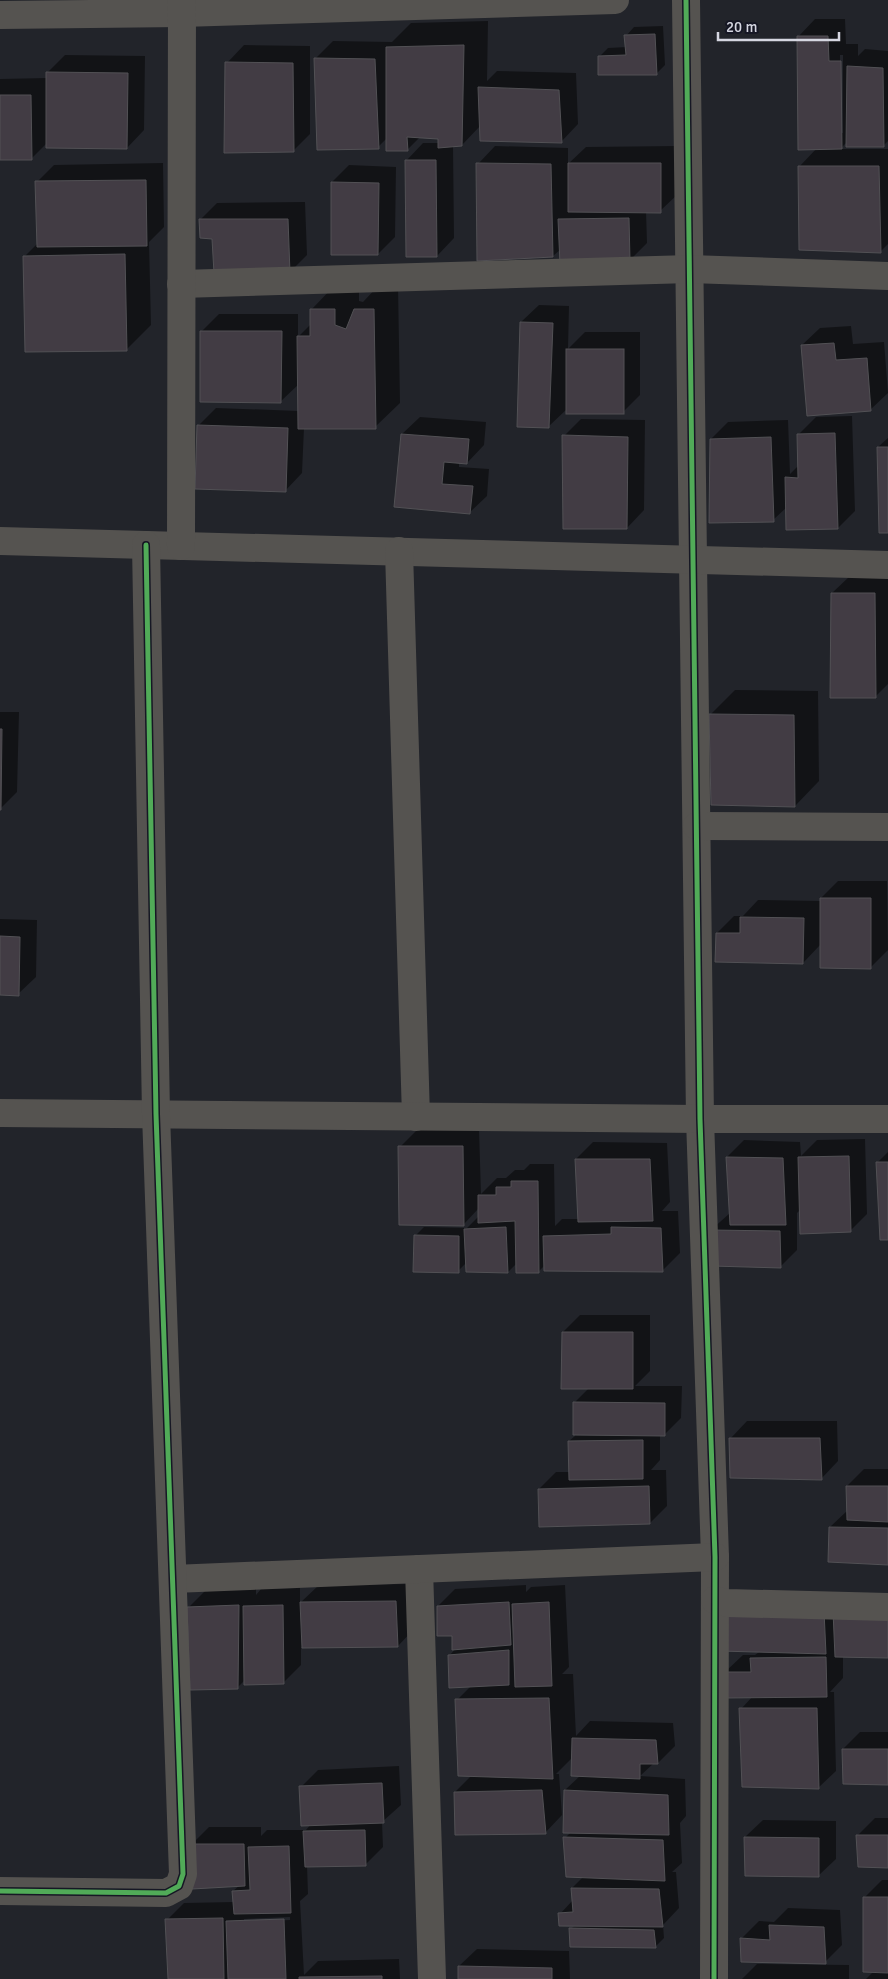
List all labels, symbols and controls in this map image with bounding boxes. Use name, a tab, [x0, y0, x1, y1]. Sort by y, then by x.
scale bar	[718, 10, 839, 42]
text: 20 m	[726, 18, 757, 36]

